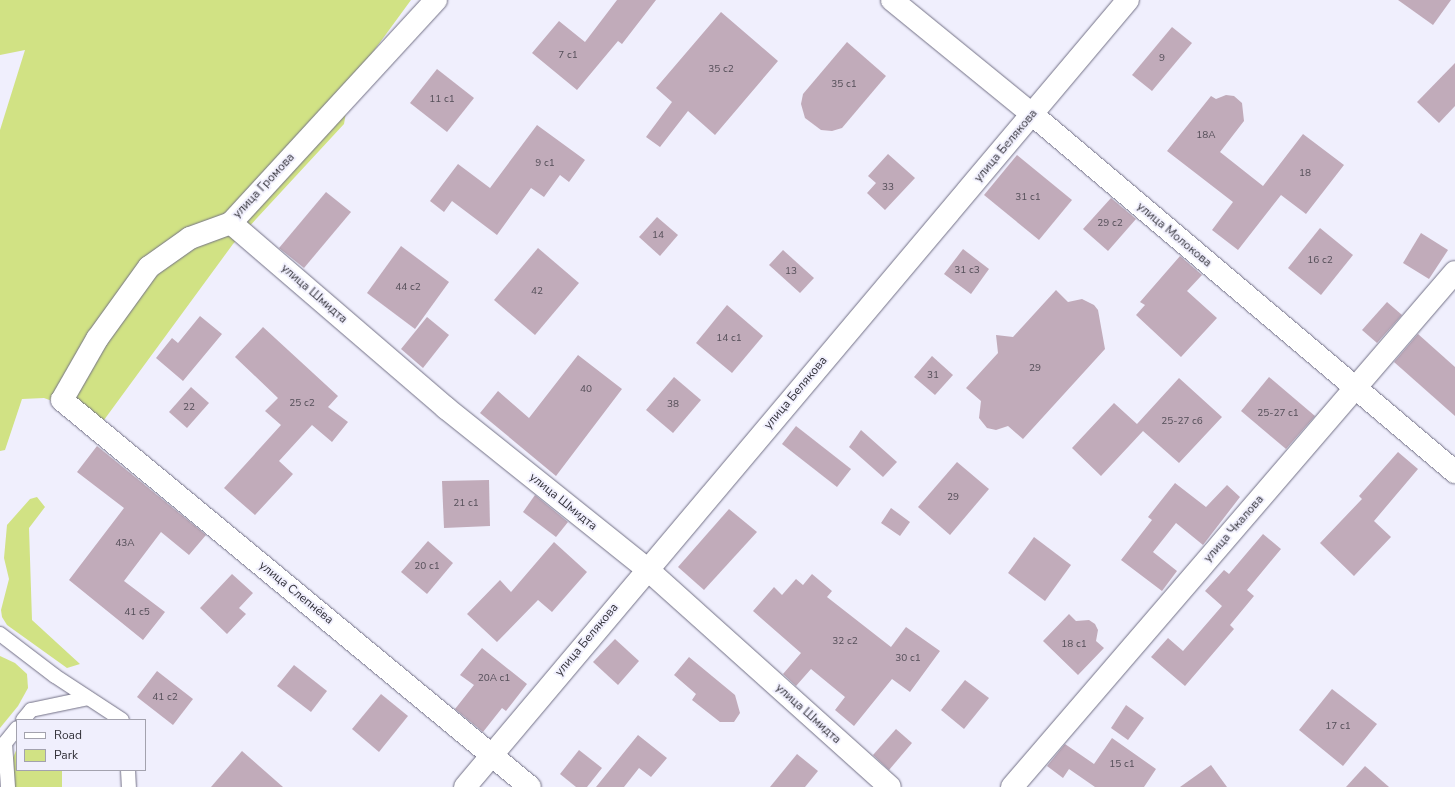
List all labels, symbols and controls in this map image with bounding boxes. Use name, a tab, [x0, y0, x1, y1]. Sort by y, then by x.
house number: 7 с1	[558, 50, 578, 62]
house number: 9	[1159, 53, 1165, 65]
house number: 35 с2	[708, 64, 734, 76]
house number: 35 с1	[831, 79, 857, 91]
house number: 11 с1	[429, 94, 455, 106]
street label: улица Белякова	[971, 107, 1041, 185]
house number: 18А	[1196, 130, 1216, 142]
street label: улица Громова	[230, 150, 298, 222]
house number: 9 с1	[535, 158, 555, 170]
house number: 18	[1299, 168, 1311, 180]
house number: 33	[882, 182, 894, 194]
house number: 31 с1	[1015, 192, 1041, 204]
street label: улица Молокова	[1134, 199, 1214, 271]
house number: 29 с2	[1097, 218, 1123, 230]
house number: 14	[652, 230, 664, 242]
house number: 16 с2	[1307, 255, 1333, 267]
street label: улица Шмидта	[278, 261, 350, 327]
house number: 31 с3	[954, 265, 980, 277]
house number: 13	[785, 266, 797, 278]
house number: 44 с2	[395, 282, 421, 294]
house number: 42	[531, 286, 543, 298]
house number: 14 с1	[716, 333, 742, 345]
street label: улица Белякова	[761, 354, 831, 432]
house number: 29	[1029, 363, 1041, 375]
house number: 31	[927, 370, 939, 382]
house number: 40	[580, 384, 592, 396]
house number: 25 с2	[289, 398, 315, 410]
house number: 38	[667, 399, 679, 411]
house number: 22	[183, 402, 195, 414]
house number: 25-27 с1	[1257, 408, 1299, 420]
house number: 25-27 с6	[1161, 416, 1203, 428]
street label: улица Шмидта	[526, 470, 600, 534]
house number: 29	[947, 492, 959, 504]
street label: улица Чкалова	[1201, 493, 1267, 565]
house number: 21 с1	[453, 498, 479, 510]
house number: 43А	[115, 538, 135, 550]
street label: улица Слепнёва	[256, 559, 336, 627]
house number: 20 с1	[414, 561, 440, 573]
street label: улица Белякова	[552, 601, 622, 679]
house number: 41 с5	[124, 607, 150, 619]
house number: 32 с2	[832, 636, 858, 648]
house number: 18 с1	[1061, 639, 1087, 651]
house number: 30 с1	[895, 653, 921, 665]
house number: 20А с1	[478, 673, 510, 685]
street label: улица Шмидта	[772, 681, 844, 747]
house number: 41 с2	[152, 692, 178, 704]
legend	[16, 719, 146, 771]
house number: 17 с1	[1325, 721, 1351, 733]
text: Road	[54, 727, 82, 743]
text: Park	[54, 747, 78, 763]
house number: 15 с1	[1109, 759, 1135, 771]

